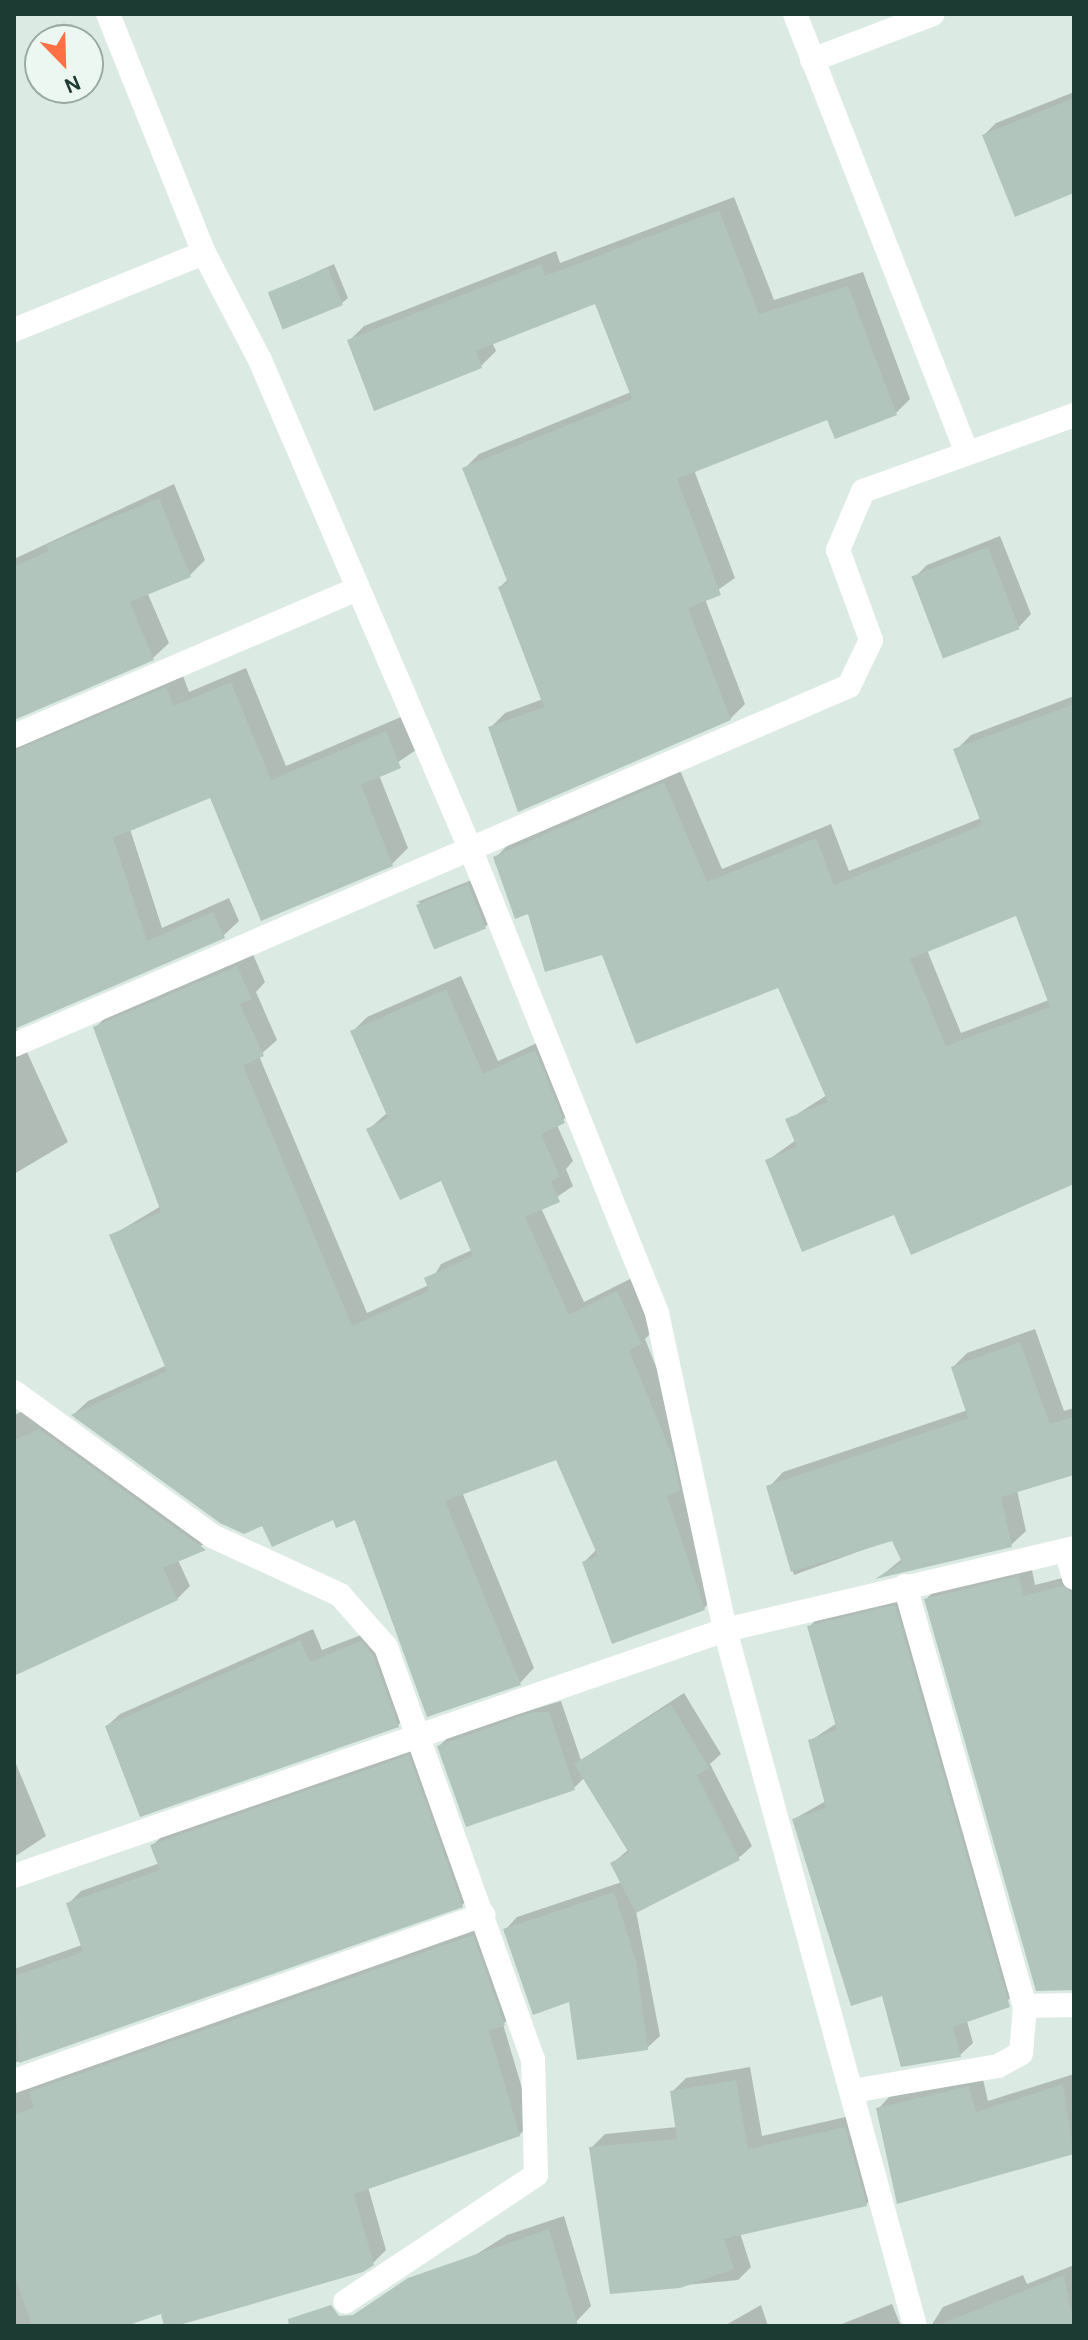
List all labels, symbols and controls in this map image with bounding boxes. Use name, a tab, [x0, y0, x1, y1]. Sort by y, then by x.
north arrow	[24, 24, 104, 104]
text: N	[60, 69, 85, 99]

